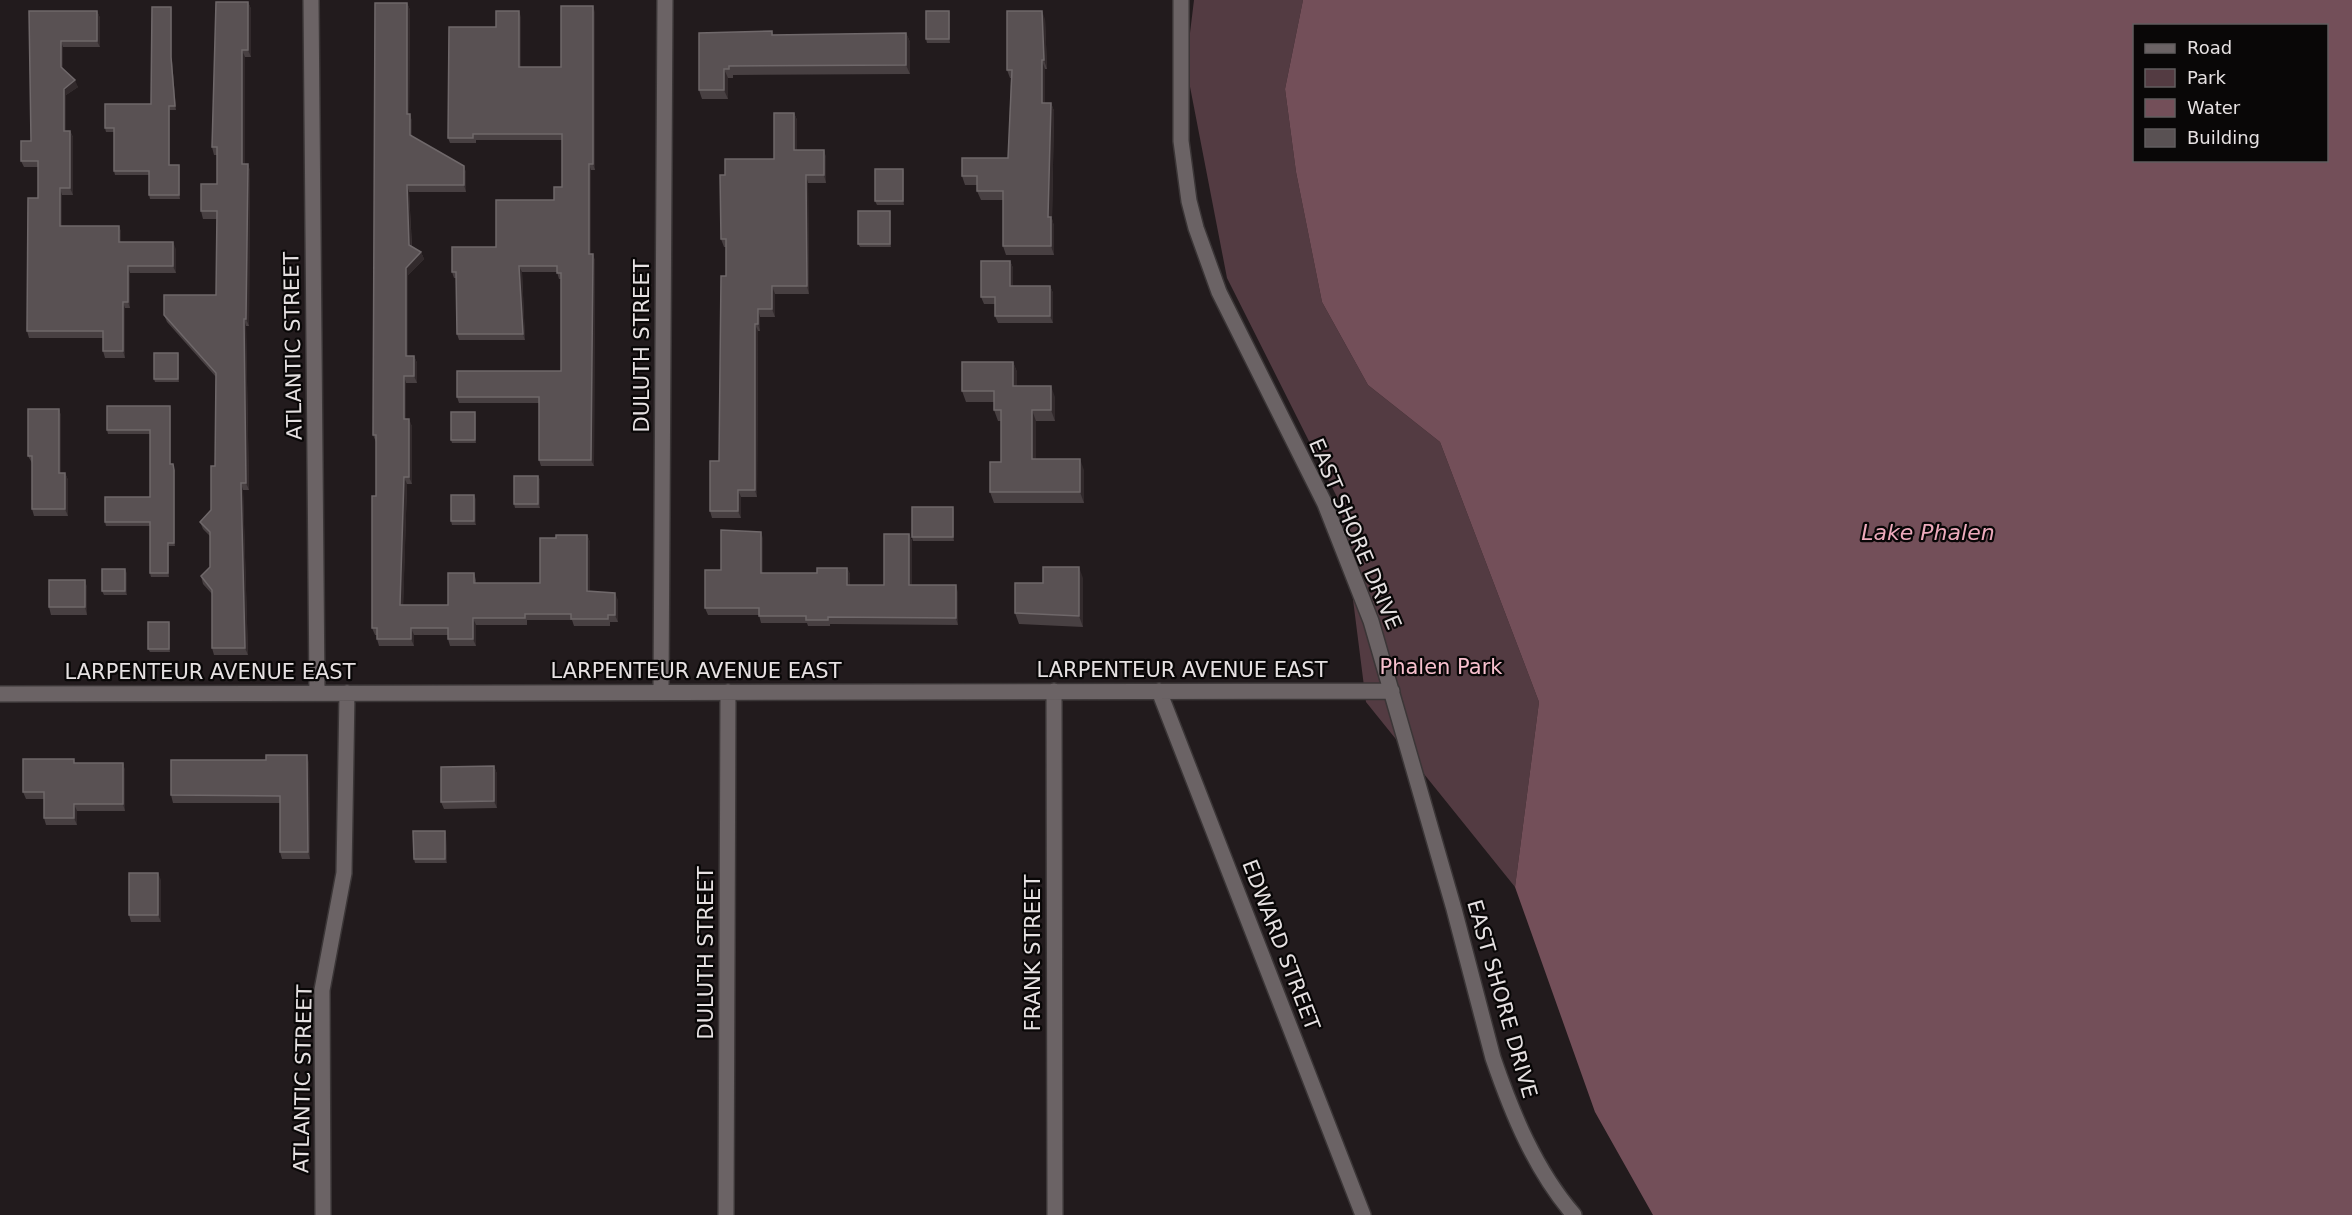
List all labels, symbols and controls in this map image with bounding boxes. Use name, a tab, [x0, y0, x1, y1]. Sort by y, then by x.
legend	[2133, 24, 2328, 162]
text: Road	[2187, 37, 2232, 58]
text: Park	[2187, 67, 2226, 88]
text: Water	[2187, 97, 2241, 118]
text: Building	[2187, 127, 2260, 148]
street label: ATLANTIC STREET	[279, 251, 307, 440]
street label: DULUTH STREET	[630, 259, 654, 432]
street label: EAST SHORE DRIVE	[1304, 435, 1406, 633]
water label: Lake Phalen	[1861, 520, 1995, 545]
park label: Phalen Park	[1380, 655, 1503, 679]
street label: LARPENTEUR AVENUE EAST	[1037, 658, 1328, 682]
street label: LARPENTEUR AVENUE EAST	[551, 659, 842, 683]
street label: LARPENTEUR AVENUE EAST	[65, 660, 356, 684]
street label: EDWARD STREET	[1237, 856, 1325, 1034]
street label: DULUTH STREET	[694, 866, 718, 1039]
street label: FRANK STREET	[1021, 875, 1045, 1031]
street label: EAST SHORE DRIVE	[1462, 897, 1542, 1101]
street label: ATLANTIC STREET	[289, 984, 317, 1173]

